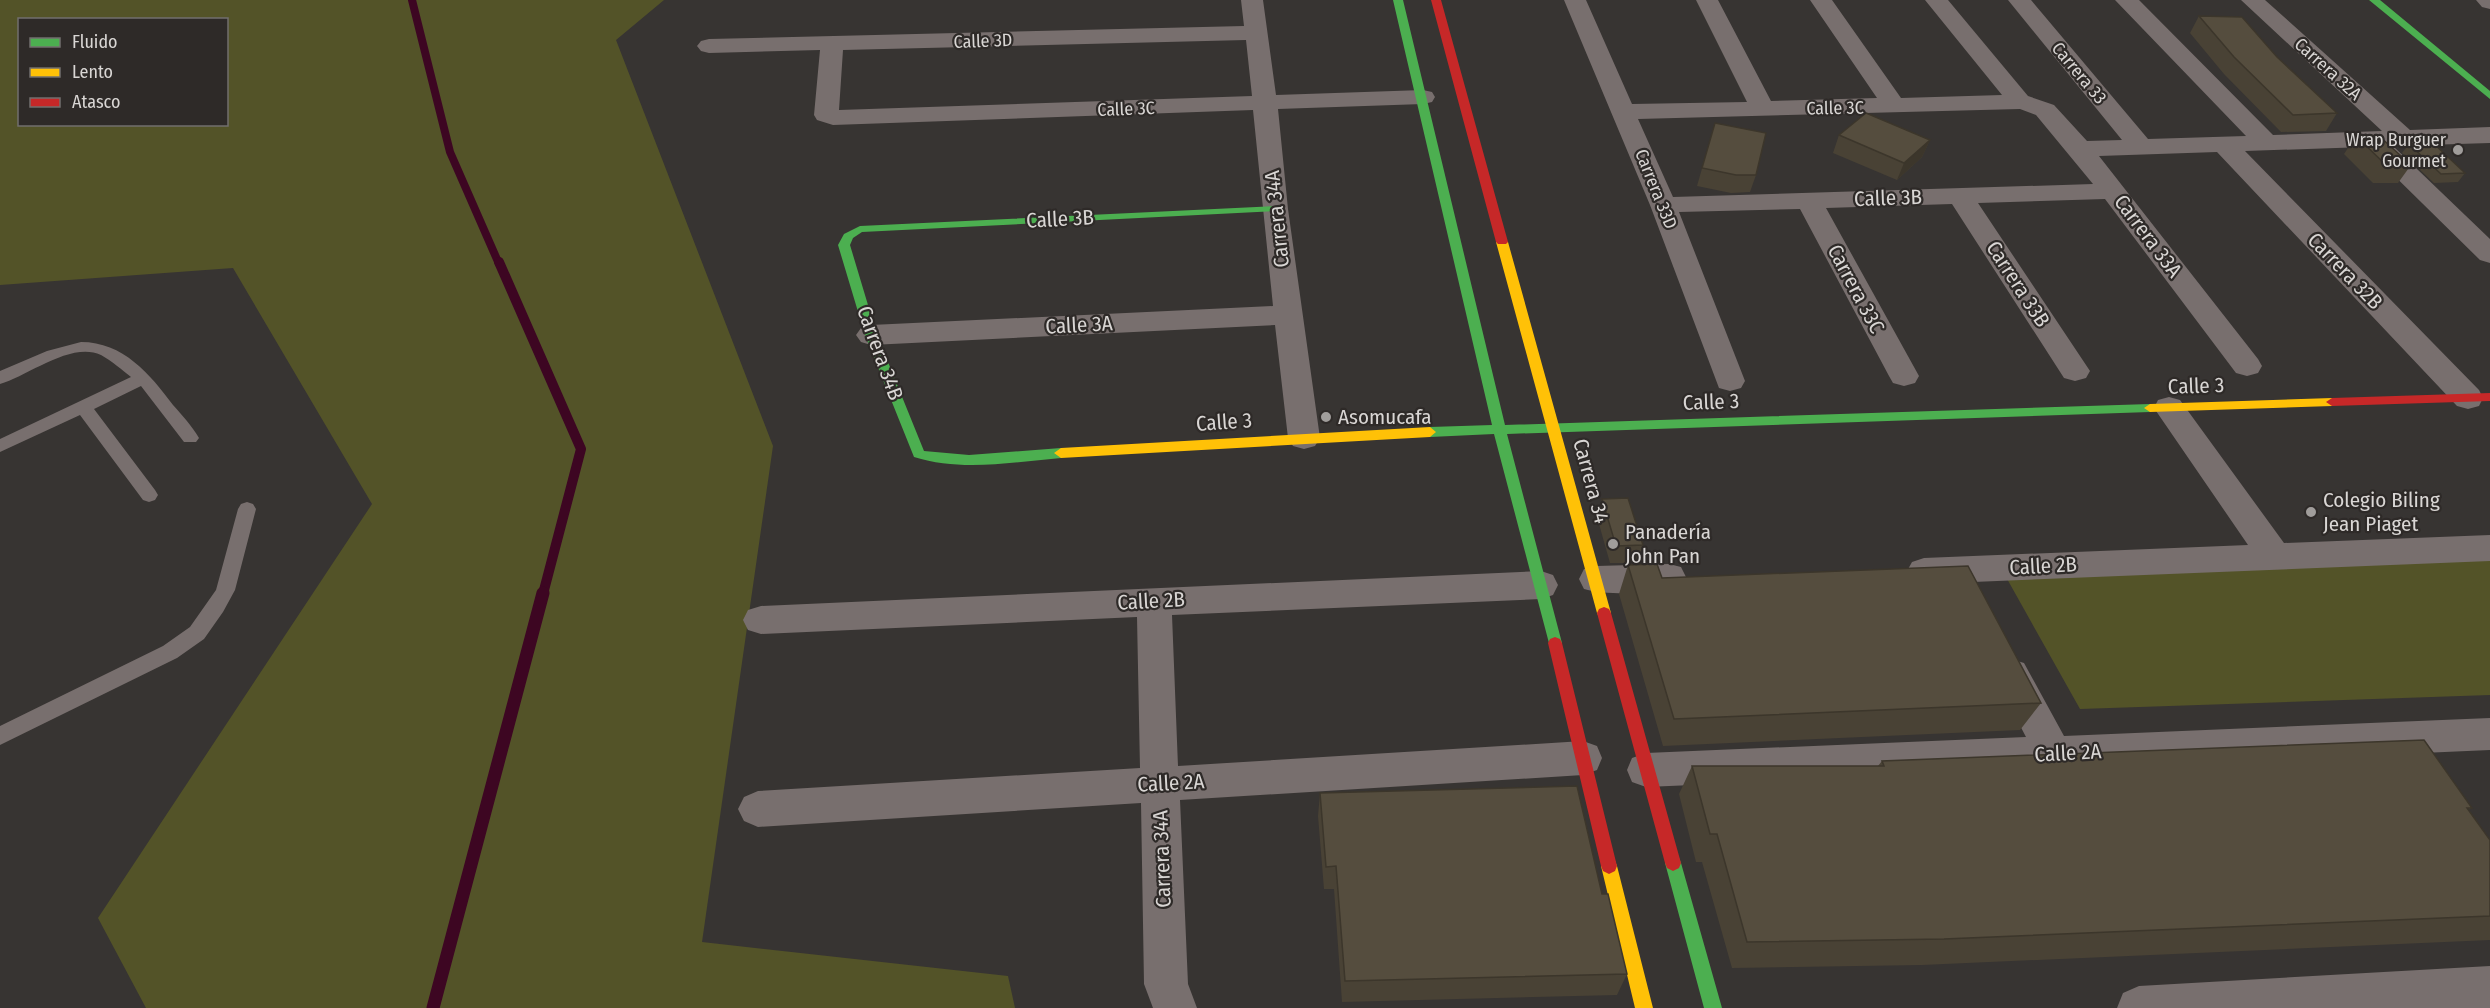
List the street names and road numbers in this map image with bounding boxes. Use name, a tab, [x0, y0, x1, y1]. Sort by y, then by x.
street label: Calle 3D	[953, 29, 1013, 53]
street label: Carrera 32A	[2290, 33, 2367, 105]
street label: Carrera 33	[2047, 38, 2111, 108]
street label: Calle 3C	[1097, 97, 1155, 121]
street label: Calle 3C	[1806, 97, 1864, 119]
street label: Carrera 33D	[1630, 146, 1682, 232]
street label: Carrera 34A	[1259, 169, 1295, 269]
street label: Calle 3B	[1854, 184, 1922, 212]
street label: Carrera 33A	[2108, 189, 2188, 283]
street label: Calle 3B	[1025, 204, 1095, 234]
street label: Carrera 32B	[2302, 227, 2388, 315]
street label: Carrera 33B	[1981, 236, 2055, 332]
street label: Carrera 33C	[1822, 240, 1890, 338]
street label: Carrera 34B	[851, 302, 909, 404]
street label: Calle 3A	[1045, 310, 1113, 340]
street label: Calle 3	[2167, 372, 2225, 400]
street label: Calle 3	[1682, 388, 1740, 416]
street label: Calle 3	[1195, 407, 1253, 437]
street label: Carrera 34	[1567, 436, 1615, 526]
street label: Calle 2B	[2009, 551, 2077, 581]
street label: Calle 2B	[1117, 586, 1185, 616]
street label: Calle 2A	[2034, 738, 2102, 768]
street label: Calle 2A	[1137, 768, 1205, 798]
street label: Carrera 34A	[1147, 810, 1177, 908]

